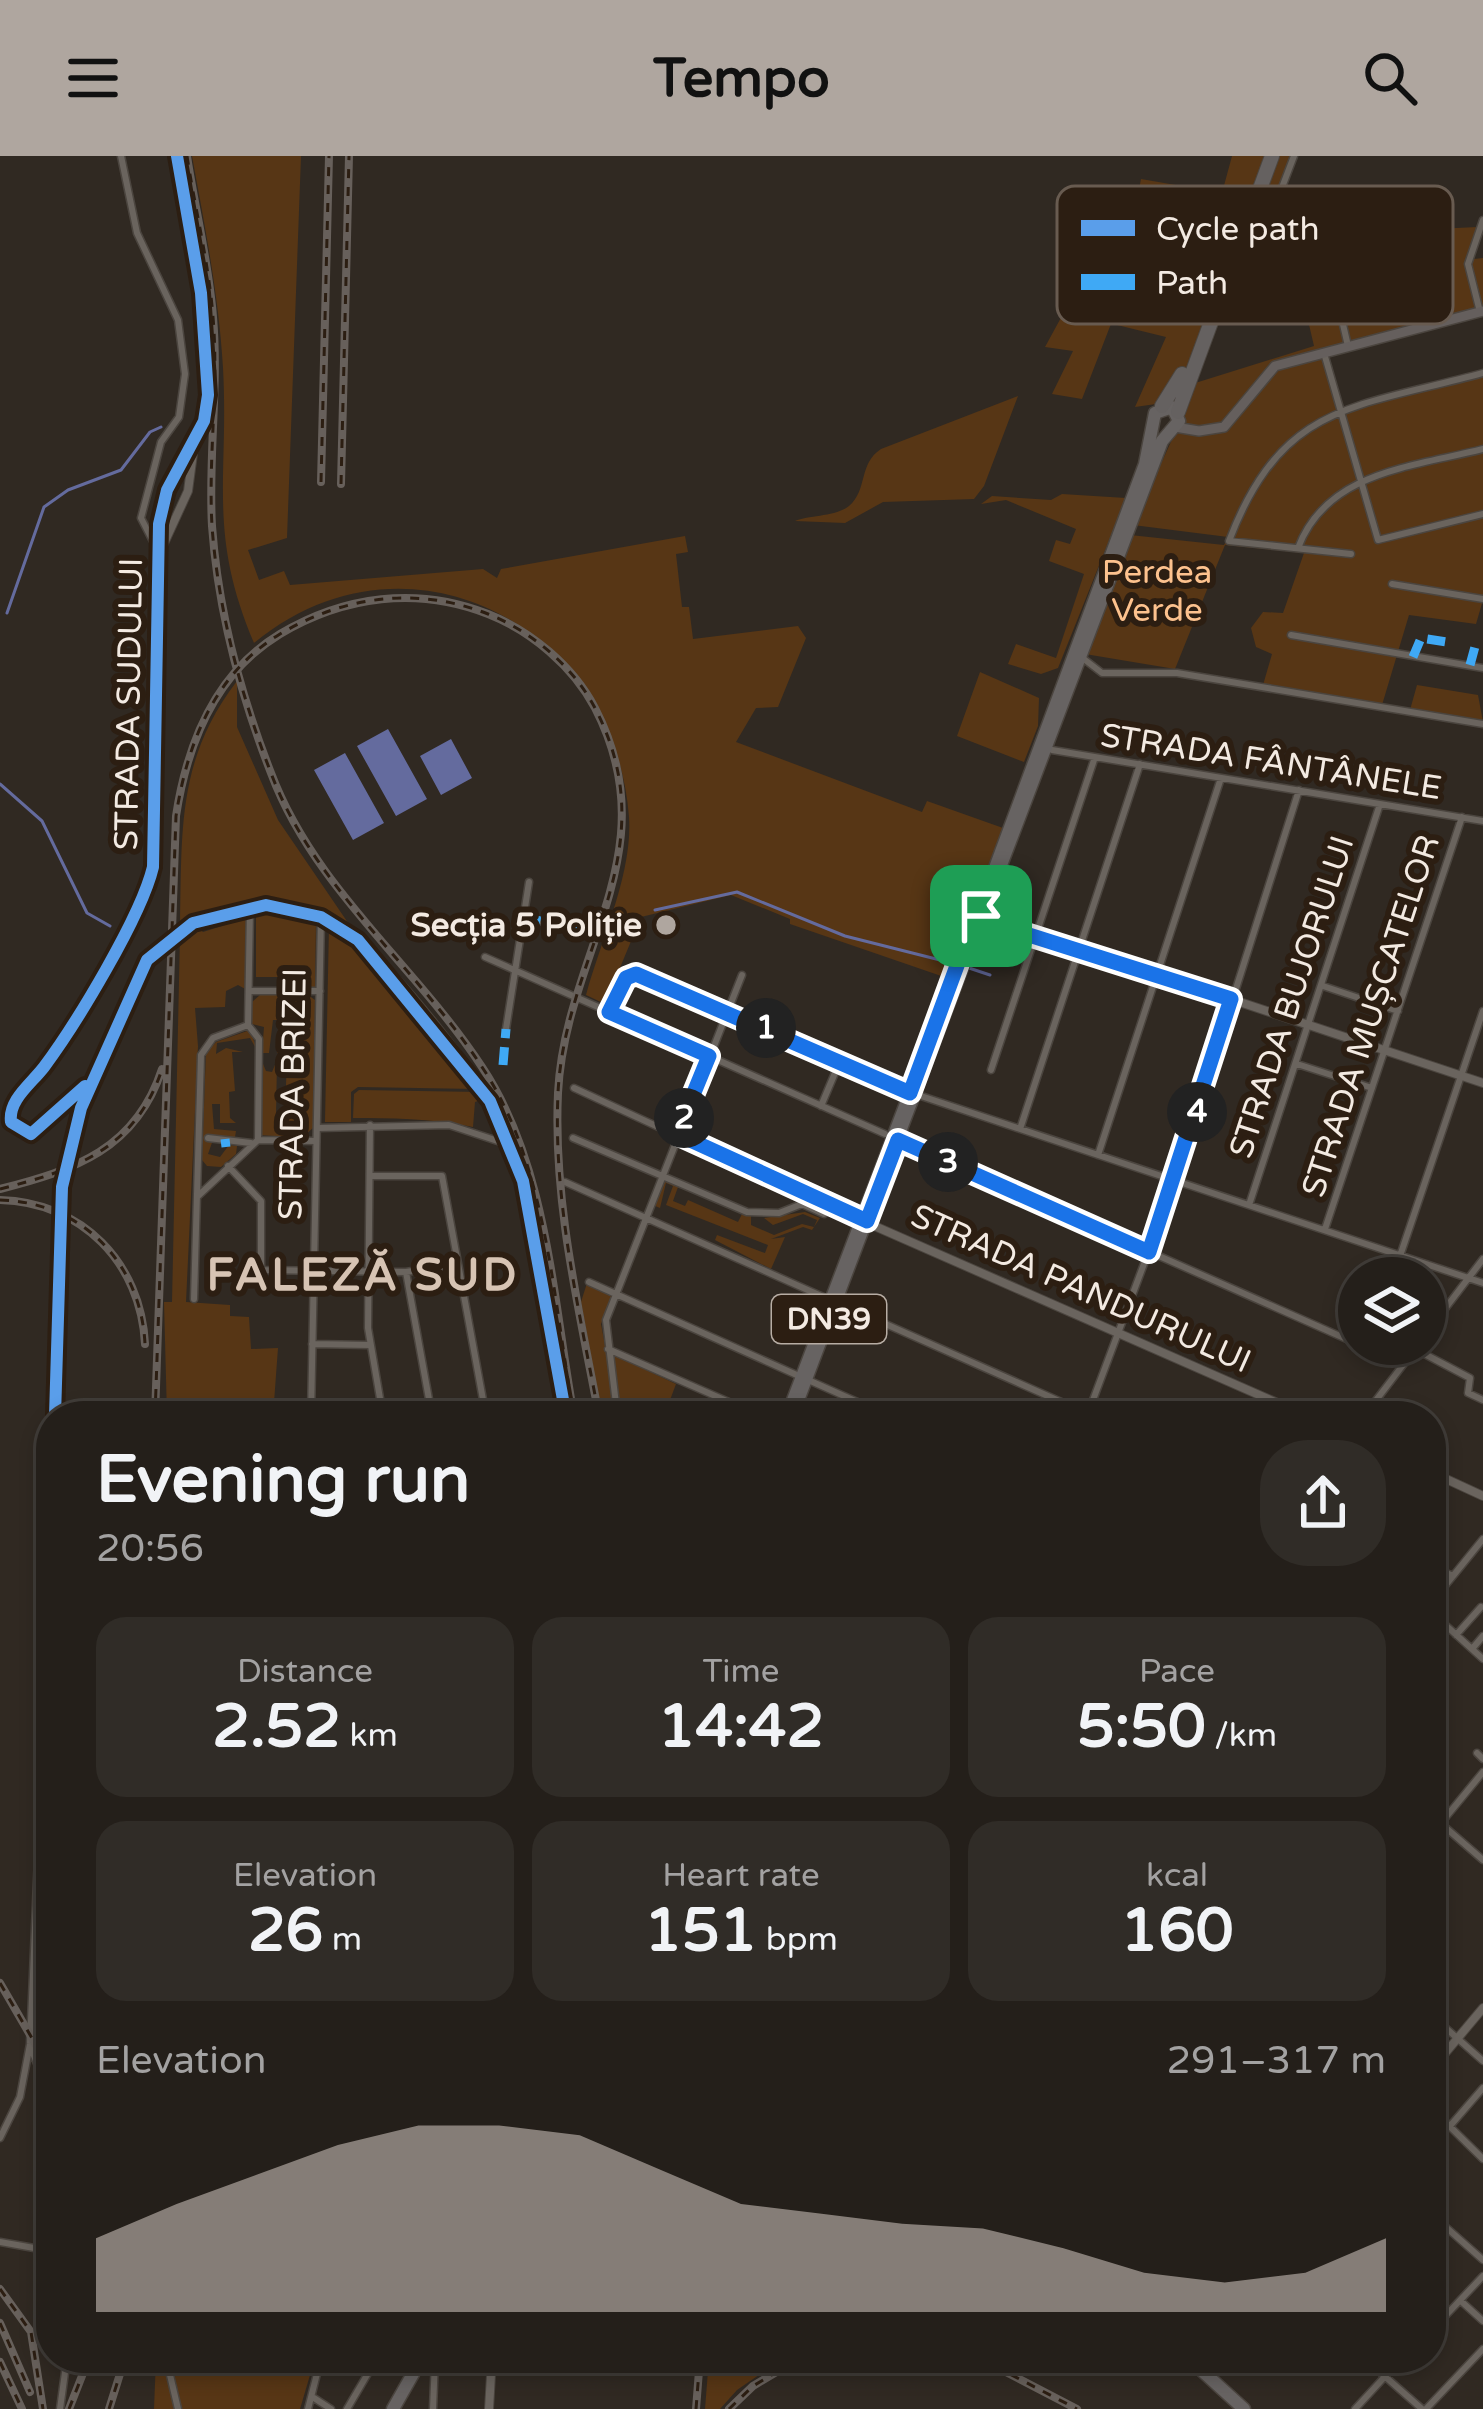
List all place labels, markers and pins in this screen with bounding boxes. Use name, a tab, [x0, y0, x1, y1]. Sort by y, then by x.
pin	[930, 865, 1032, 967]
place label: Secția 5 Poliție	[410, 906, 642, 945]
marker: Secția 5 Poliție	[653, 912, 679, 938]
pin: 1	[736, 998, 796, 1058]
pin: 4	[1167, 1082, 1227, 1142]
pin: 2	[654, 1088, 714, 1148]
pin: 3	[918, 1132, 978, 1192]

